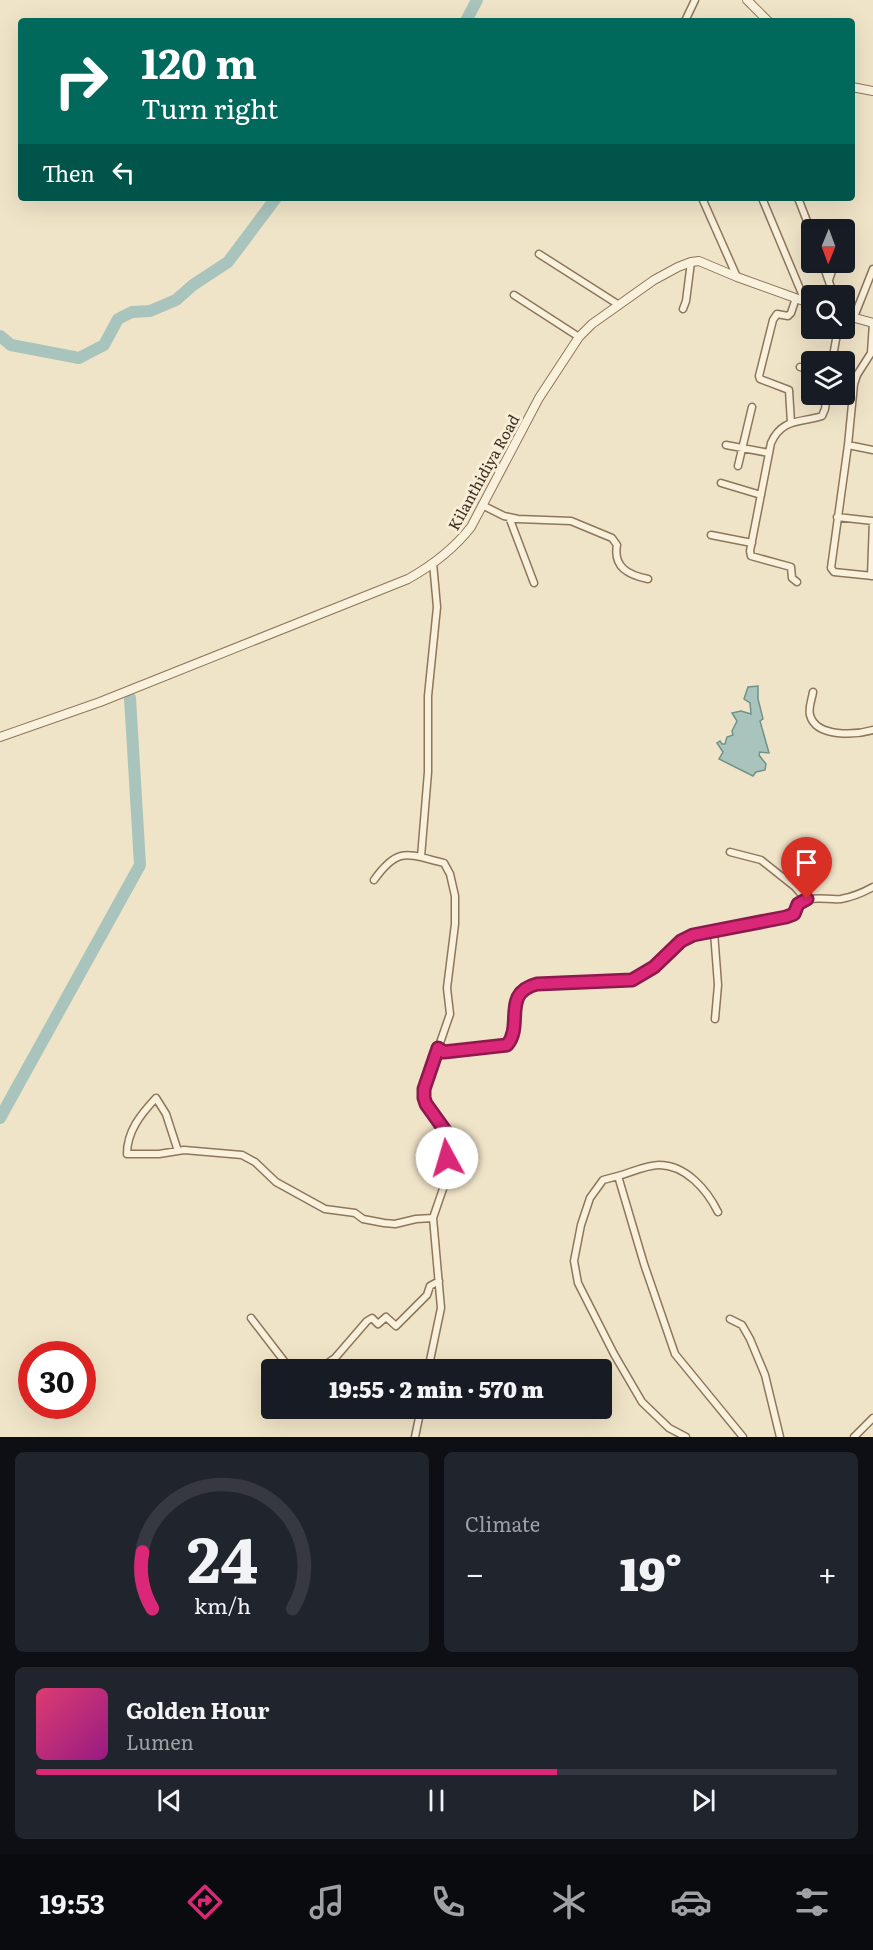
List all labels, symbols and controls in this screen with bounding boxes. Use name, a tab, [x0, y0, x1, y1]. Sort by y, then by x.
text: 120 m	[141, 30, 257, 92]
icon: right	[42, 42, 120, 120]
text: Turn right	[141, 87, 278, 127]
text: Then	[42, 156, 95, 189]
icon: left	[107, 156, 140, 189]
north arrow	[801, 219, 855, 273]
map controls	[801, 219, 855, 405]
button: search	[801, 285, 855, 339]
button: layers	[801, 351, 855, 405]
street label: Kilanthidiya Road	[442, 410, 524, 534]
pin	[781, 837, 832, 899]
icon: arrive	[790, 846, 823, 879]
position arrow	[415, 1126, 479, 1190]
speed limit sign: 30	[18, 1341, 96, 1419]
text: 19:55 · 2 min · 570 m	[329, 1372, 544, 1405]
text: Climate	[465, 1508, 540, 1538]
text: 24	[186, 1510, 258, 1602]
text: 19°	[620, 1538, 682, 1605]
text: −	[465, 1547, 484, 1596]
text: +	[818, 1547, 837, 1596]
text: km/h	[193, 1589, 251, 1621]
text: Golden Hour	[126, 1693, 269, 1726]
text: Lumen	[126, 1726, 194, 1756]
icon: previous	[153, 1784, 186, 1817]
icon: pause	[420, 1784, 453, 1817]
icon: next	[687, 1784, 720, 1817]
icon: directions	[184, 1881, 226, 1923]
icon: music	[306, 1881, 348, 1923]
icon: phone	[427, 1881, 469, 1923]
icon: climate	[548, 1881, 590, 1923]
icon: car	[670, 1881, 712, 1923]
icon: filters	[791, 1881, 833, 1923]
text: 19:53	[40, 1882, 105, 1922]

